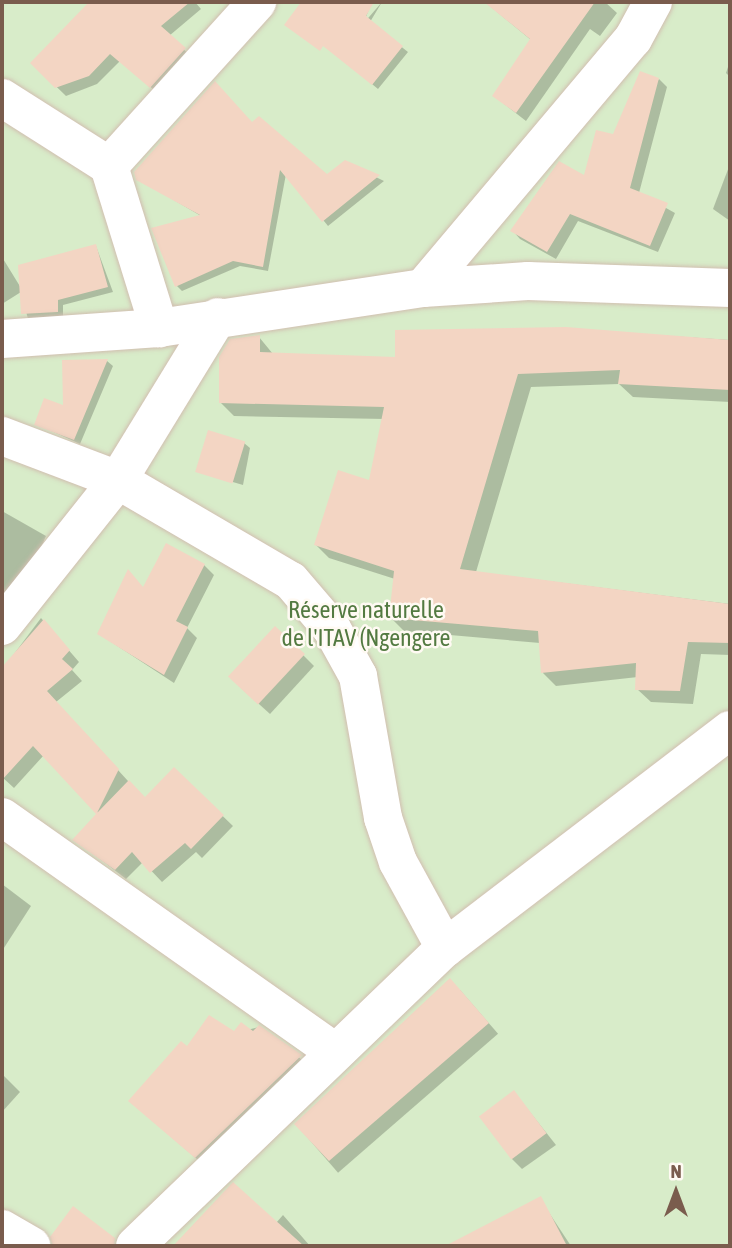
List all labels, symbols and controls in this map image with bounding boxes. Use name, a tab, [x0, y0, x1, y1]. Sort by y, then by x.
park label: Réserve naturelle de l'ITAV (Ngengere	[282, 596, 450, 652]
north arrow	[641, 1157, 711, 1227]
text: N	[670, 1160, 682, 1182]

